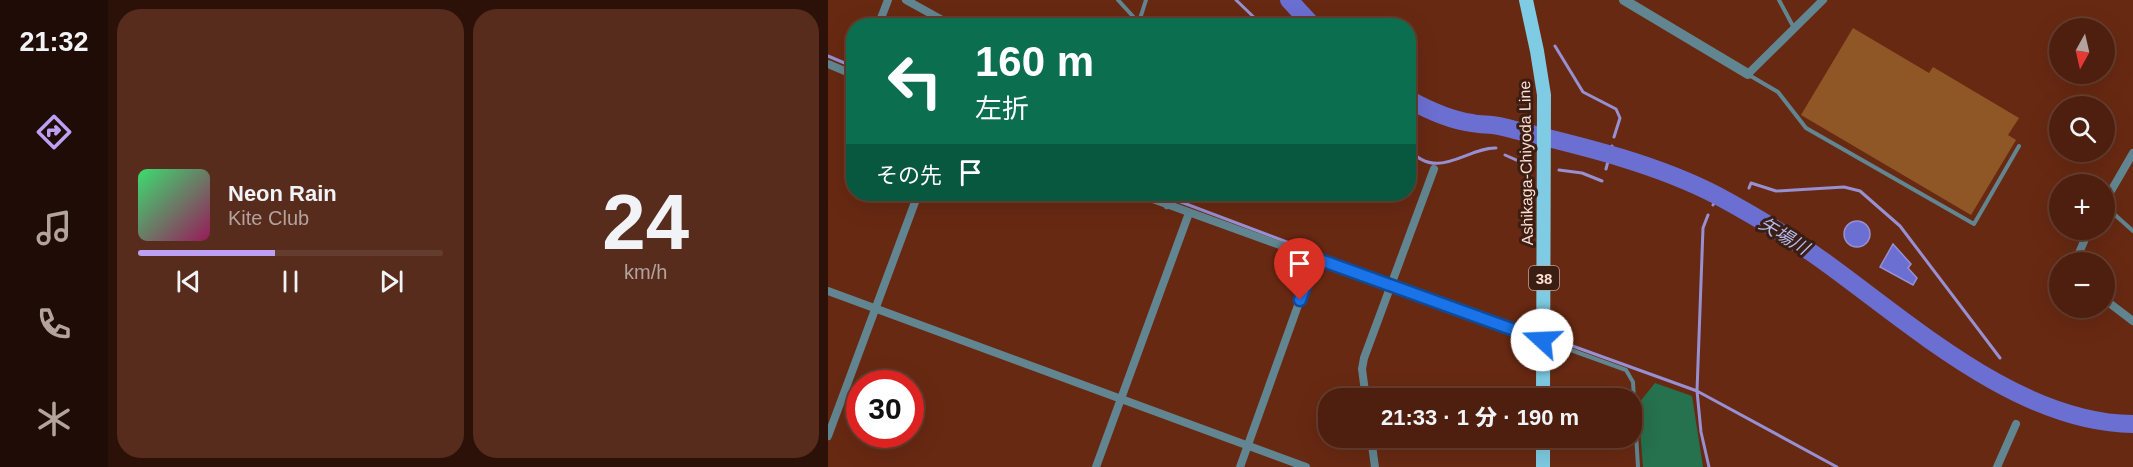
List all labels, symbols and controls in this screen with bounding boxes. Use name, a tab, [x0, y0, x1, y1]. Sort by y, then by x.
north arrow	[2049, 18, 2115, 84]
map controls	[2049, 18, 2115, 318]
text: 21:32	[19, 27, 89, 57]
text: 160 m	[975, 38, 1094, 85]
icon: left	[876, 42, 954, 120]
street label: Ashikaga-Chiyoda Line	[1516, 80, 1536, 245]
text: 左折	[975, 94, 1029, 124]
button: search	[2049, 96, 2115, 162]
icon: directions	[33, 111, 75, 153]
icon: arrive	[954, 156, 987, 189]
text: その先	[876, 163, 942, 188]
button: +	[2049, 174, 2115, 240]
text: 24	[602, 178, 689, 266]
text: Neon Rain	[228, 181, 337, 206]
icon: music	[33, 207, 75, 249]
text: Kite Club	[228, 207, 309, 229]
water label: 矢場川	[1756, 214, 1814, 260]
pin	[1274, 238, 1325, 300]
icon: arrive	[1283, 247, 1316, 280]
button: −	[2049, 252, 2115, 318]
text: km/h	[624, 261, 667, 283]
icon: previous	[172, 265, 205, 298]
icon: pause	[274, 265, 307, 298]
icon: next	[375, 265, 408, 298]
road number: 38	[1529, 266, 1559, 290]
icon: phone	[33, 303, 75, 345]
position arrow	[1510, 308, 1574, 372]
speed limit sign: 30	[846, 370, 924, 448]
icon: climate	[33, 398, 75, 440]
text: 21:33 · 1 分 · 190 m	[1381, 405, 1579, 430]

